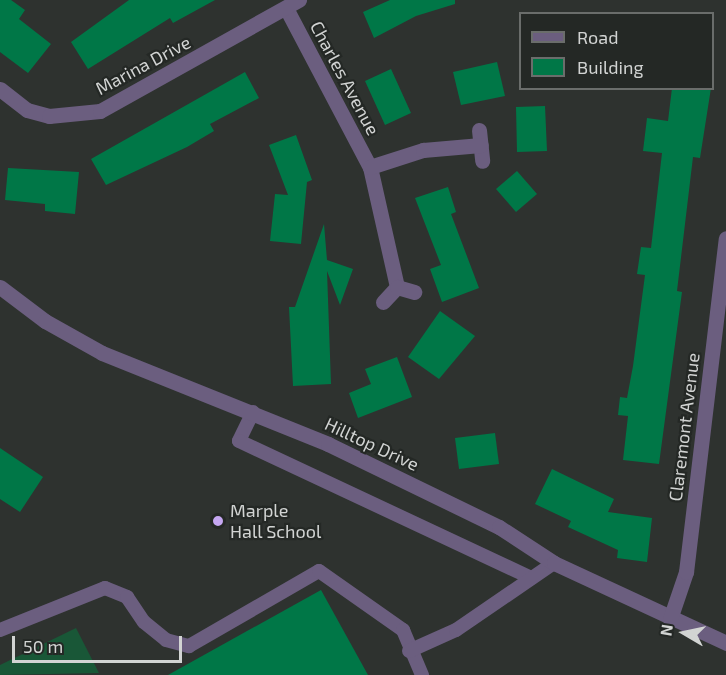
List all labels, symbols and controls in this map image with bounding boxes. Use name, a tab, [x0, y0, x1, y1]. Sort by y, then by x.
legend	[519, 12, 714, 90]
street label: Charles Avenue	[306, 17, 384, 139]
text: Road	[577, 26, 618, 48]
street label: Marina Drive	[92, 31, 194, 99]
text: Building	[577, 56, 644, 78]
street label: Claremont Avenue	[664, 351, 704, 503]
street label: Hilltop Drive	[322, 413, 422, 475]
place label: Marple Hall School	[230, 500, 322, 542]
marker: Marple Hall School	[211, 514, 225, 528]
north arrow	[654, 603, 714, 663]
text: N	[655, 623, 676, 637]
scale bar	[15, 624, 184, 662]
text: 50 m	[23, 635, 63, 657]

